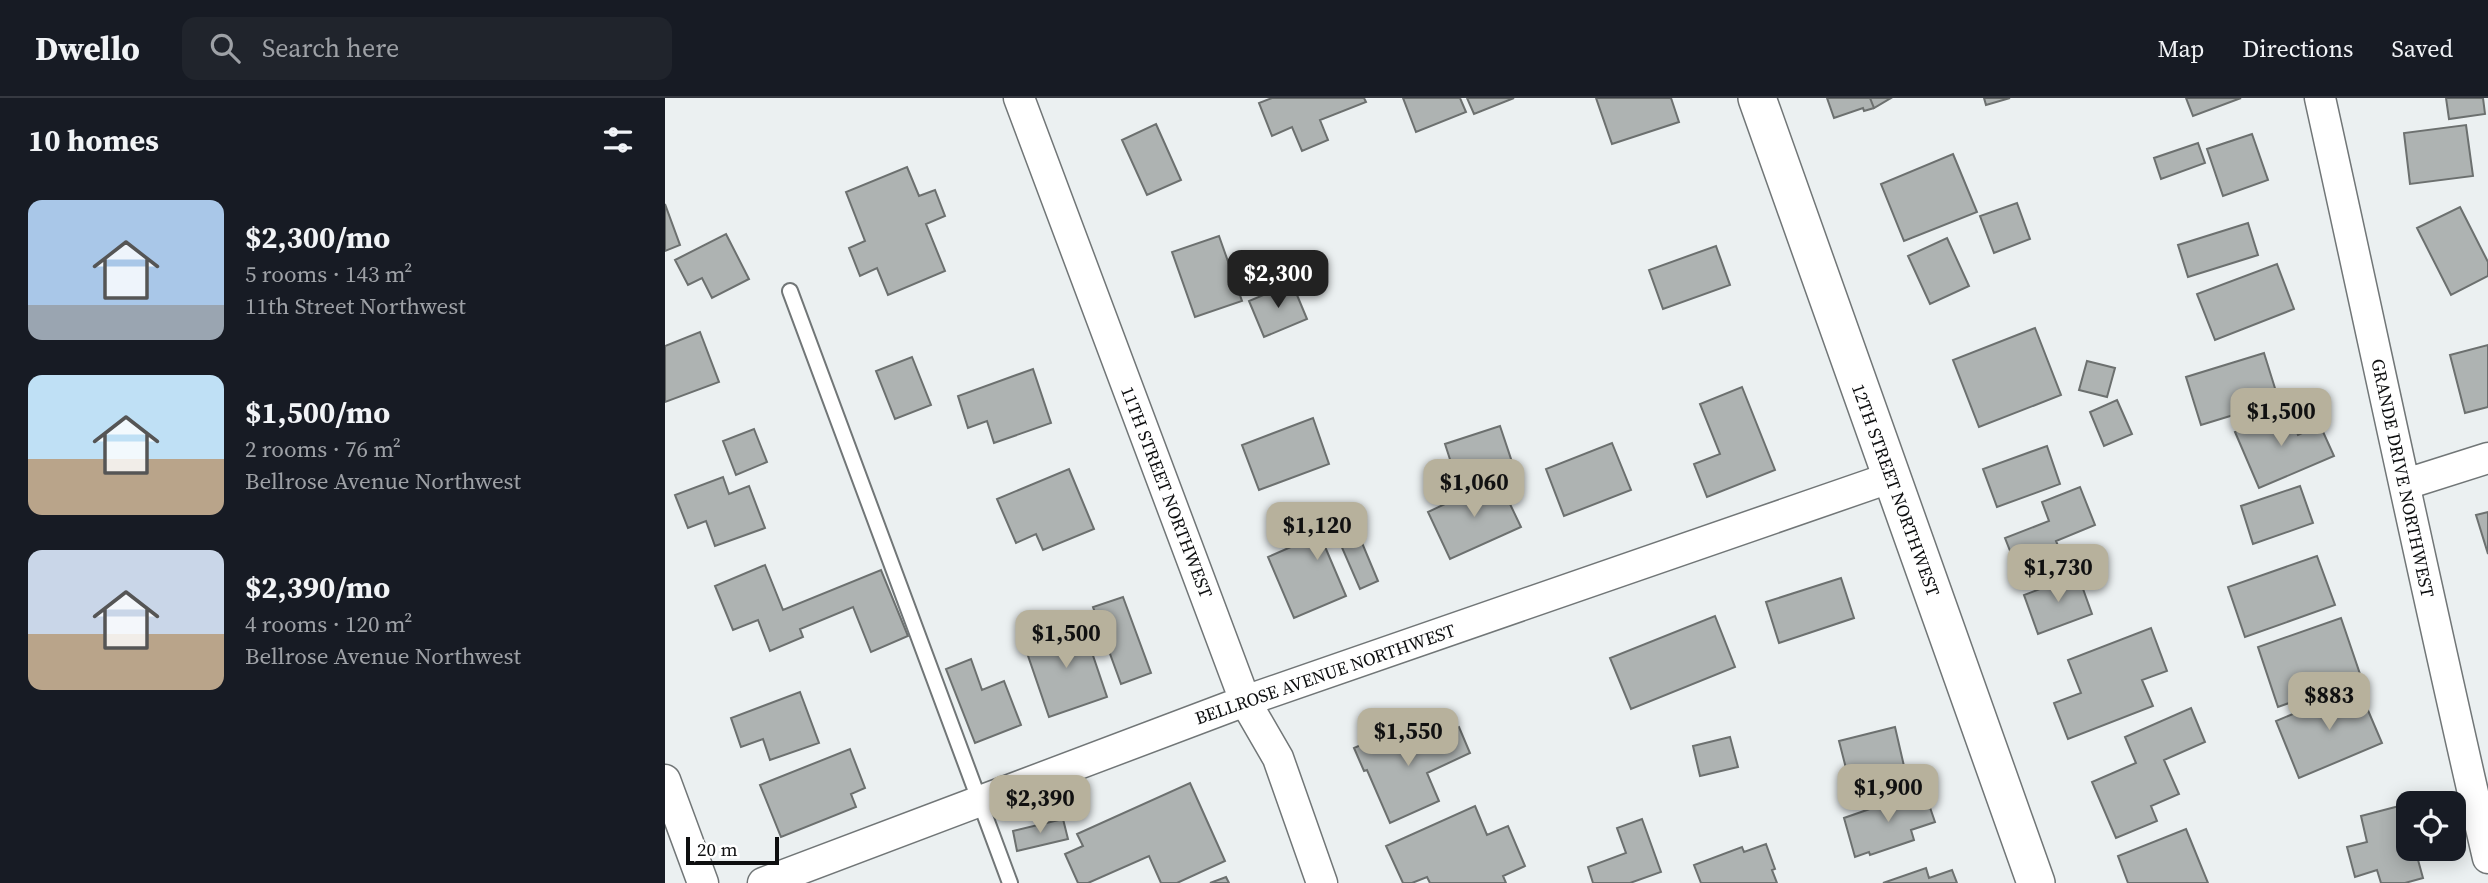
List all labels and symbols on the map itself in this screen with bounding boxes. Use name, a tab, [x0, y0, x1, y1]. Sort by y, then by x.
pin: $2,300	[1221, 250, 1335, 310]
street label: GRANDE DRIVE NORTHWEST	[2365, 356, 2441, 600]
street label: 12TH STREET NORTHWEST	[1846, 380, 1946, 600]
street label: 11TH STREET NORTHWEST	[1115, 383, 1219, 602]
pin: $1,500	[2224, 388, 2338, 448]
pin: $1,060	[1417, 460, 1531, 519]
pin: $1,120	[1260, 503, 1374, 562]
pin: $1,730	[2001, 545, 2115, 604]
pin: $1,500	[1009, 610, 1123, 670]
street label: BELLROSE AVENUE NORTHWEST	[1192, 618, 1459, 730]
pin: $883	[2288, 672, 2370, 732]
pin: $1,550	[1351, 708, 1465, 768]
pin: $1,900	[1831, 764, 1945, 824]
pin: $2,390	[983, 776, 1097, 835]
scale bar	[686, 834, 779, 866]

